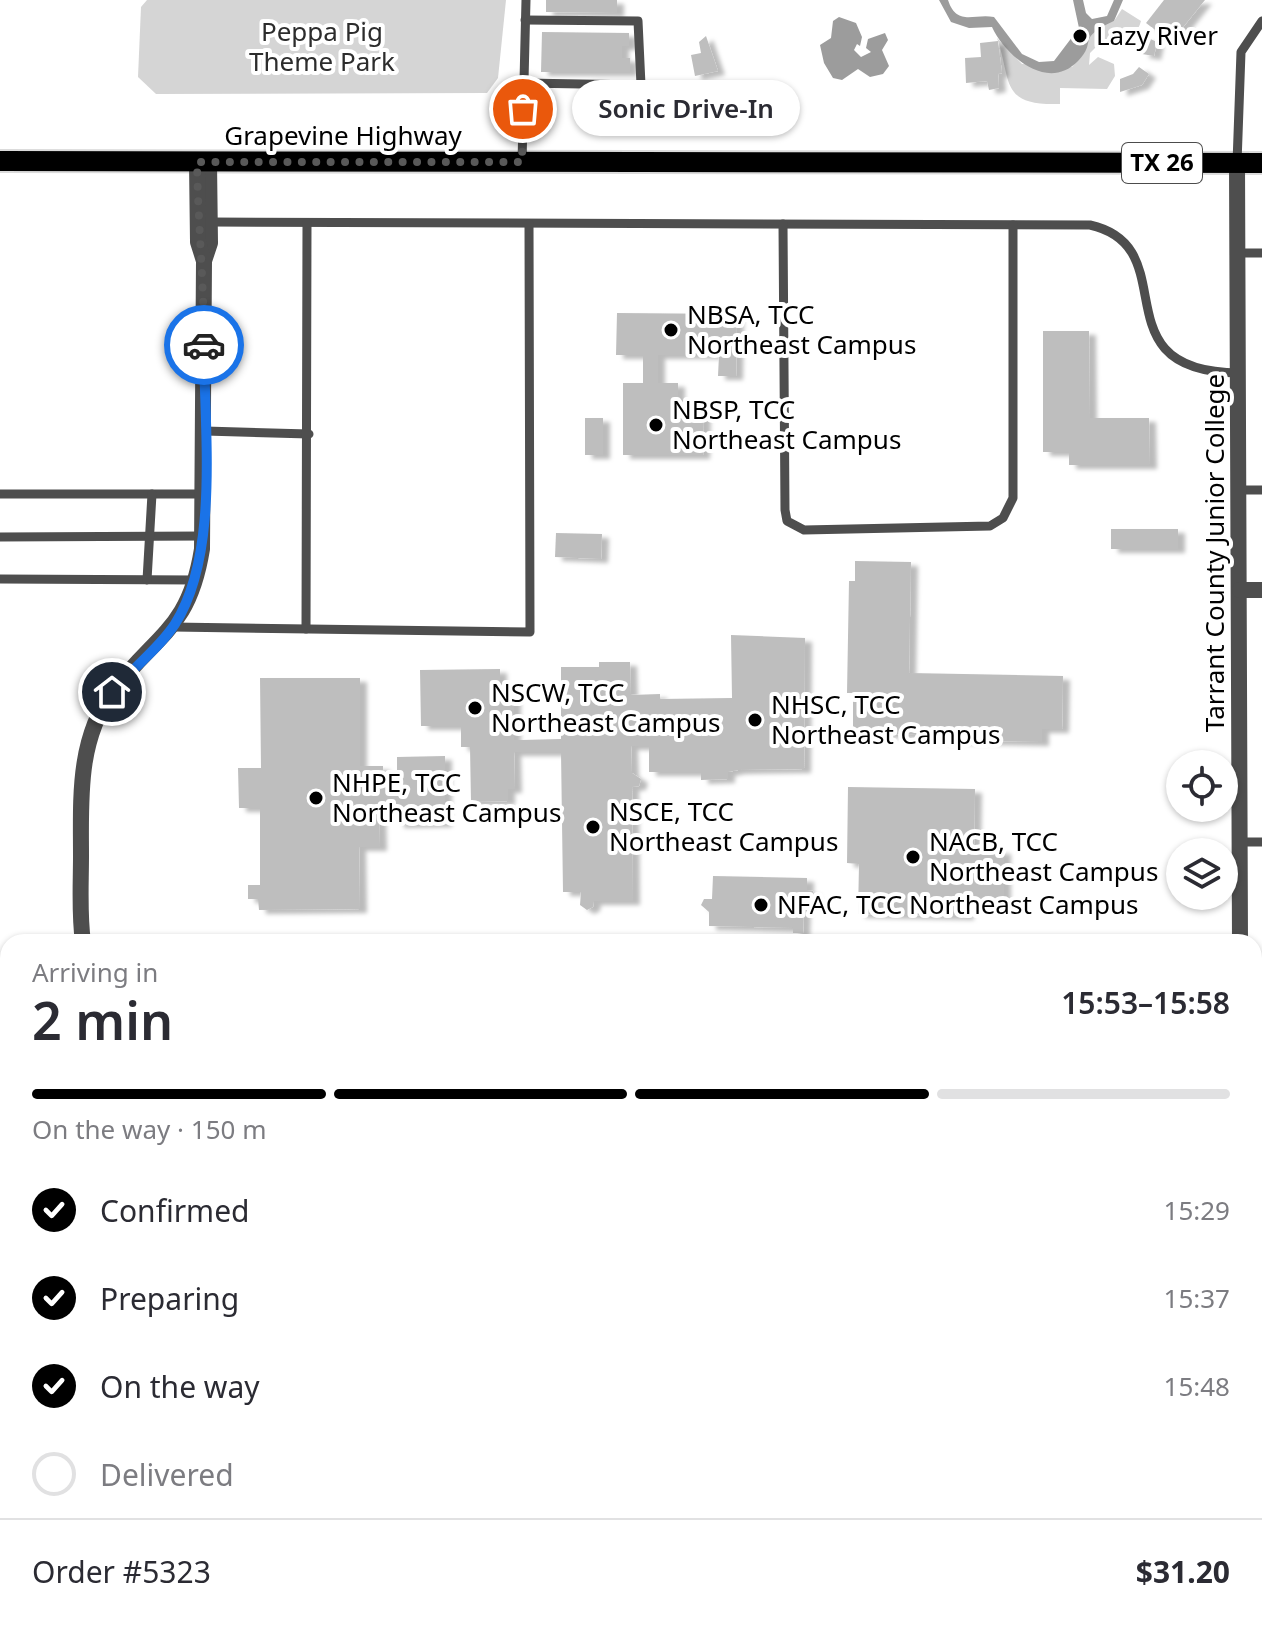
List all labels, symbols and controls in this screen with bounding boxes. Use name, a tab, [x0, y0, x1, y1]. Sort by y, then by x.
park label: Peppa Pig Theme Park	[249, 13, 395, 79]
place label: Lazy River	[1096, 17, 1218, 53]
marker: Lazy River	[1071, 27, 1089, 45]
pin	[489, 75, 557, 143]
callout: Sonic Drive-In	[571, 81, 799, 137]
icon: bag	[501, 87, 545, 131]
text: Sonic Drive-In	[598, 90, 774, 126]
street label: Grapevine Highway	[224, 117, 463, 153]
road number: TX 26	[1122, 143, 1202, 183]
place label: NBSA, TCC Northeast Campus	[687, 296, 916, 362]
courier	[164, 305, 244, 385]
marker: NBSA, TCC Northeast Campus	[662, 321, 680, 339]
icon: car	[182, 323, 226, 367]
street label: Tarrant County Junior College	[1196, 374, 1232, 732]
place label: NBSP, TCC Northeast Campus	[672, 391, 901, 457]
marker: NBSP, TCC Northeast Campus	[647, 416, 665, 434]
pin	[78, 658, 146, 726]
icon: home	[90, 670, 134, 714]
place label: NSCW, TCC Northeast Campus	[491, 674, 720, 740]
place label: NHSC, TCC Northeast Campus	[771, 686, 1000, 752]
marker: NSCW, TCC Northeast Campus	[466, 699, 484, 717]
marker: NHSC, TCC Northeast Campus	[746, 711, 764, 729]
map controls	[1166, 750, 1238, 910]
button: locate	[1166, 750, 1238, 822]
place label: NHPE, TCC Northeast Campus	[332, 764, 561, 830]
marker: NHPE, TCC Northeast Campus	[307, 789, 325, 807]
place label: NSCE, TCC Northeast Campus	[609, 793, 838, 859]
marker: NSCE, TCC Northeast Campus	[584, 818, 602, 836]
place label: NACB, TCC Northeast Campus	[929, 823, 1158, 889]
button: layers	[1166, 838, 1238, 910]
marker: NACB, TCC Northeast Campus	[904, 848, 922, 866]
place label: NFAC, TCC Northeast Campus	[777, 886, 1138, 922]
marker: NFAC, TCC Northeast Campus	[752, 896, 770, 914]
text: Arriving in	[32, 954, 158, 990]
text: 15:53–15:58	[1061, 982, 1230, 1023]
text: 2 min	[32, 984, 173, 1055]
text: On the way · 150 m	[32, 1111, 266, 1147]
icon: check	[32, 1188, 76, 1232]
text: Confirmed	[100, 1190, 250, 1231]
text: 15:29	[1164, 1192, 1230, 1228]
icon: check	[32, 1276, 76, 1320]
text: Preparing	[100, 1278, 239, 1319]
text: 15:37	[1164, 1280, 1230, 1316]
icon: check	[32, 1364, 76, 1408]
text: On the way	[100, 1366, 260, 1407]
text: 15:48	[1164, 1368, 1230, 1404]
text: Delivered	[100, 1454, 234, 1495]
text: Order #5323	[32, 1551, 211, 1592]
text: $31.20	[1136, 1551, 1230, 1592]

